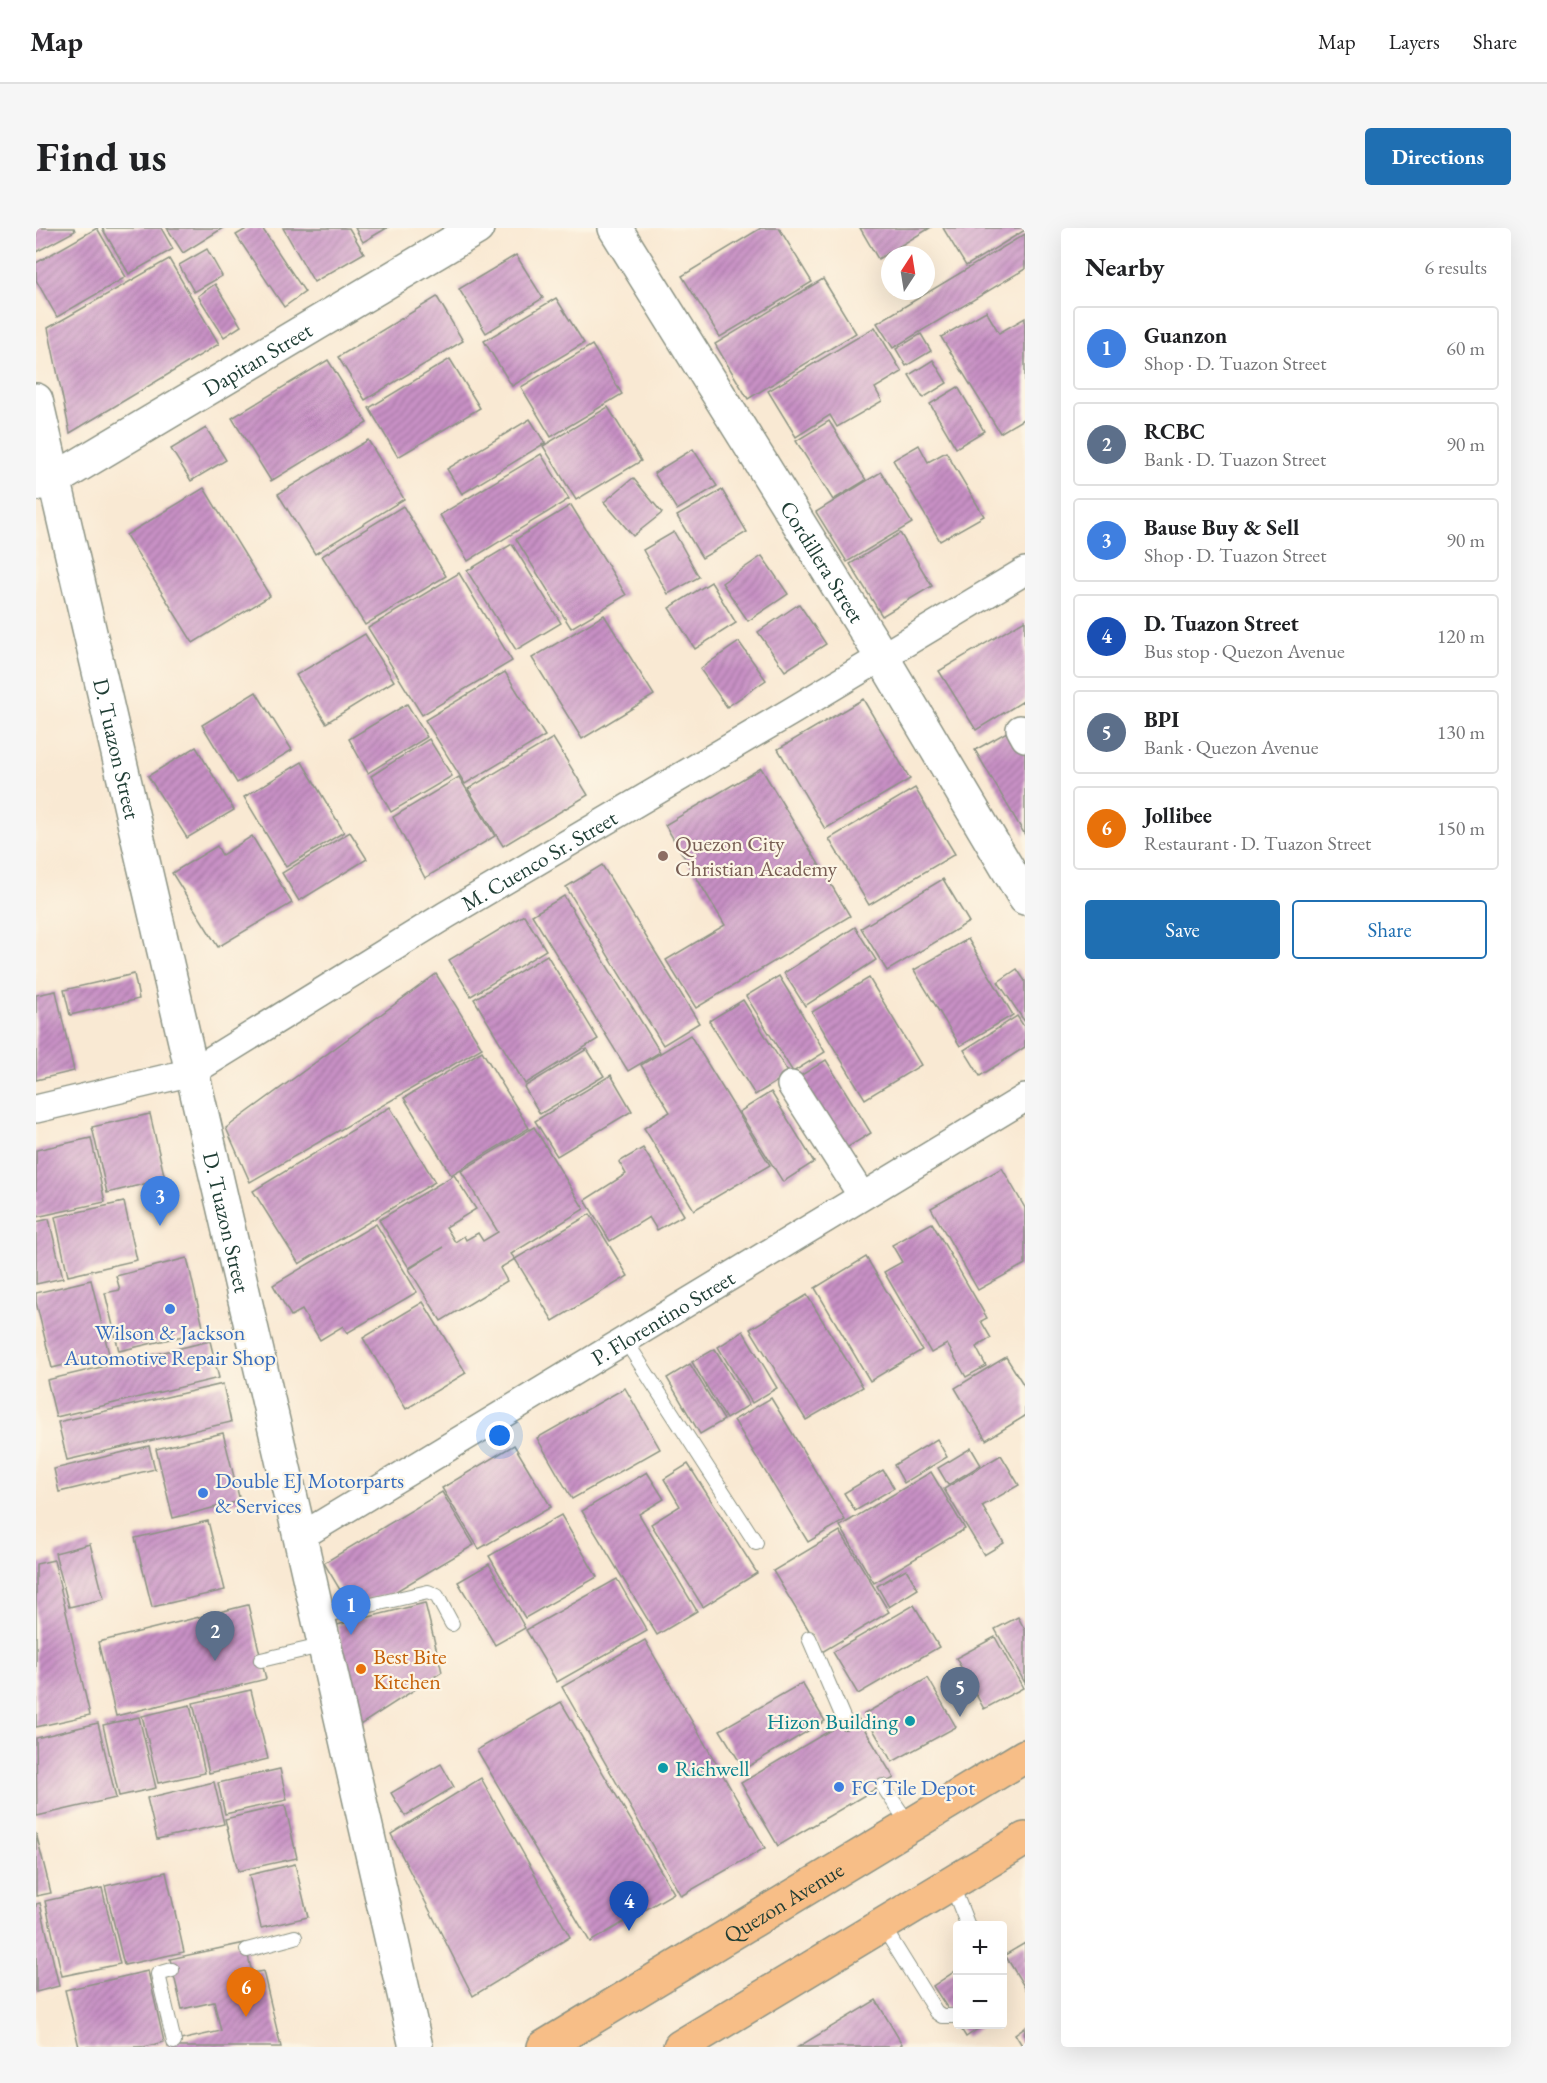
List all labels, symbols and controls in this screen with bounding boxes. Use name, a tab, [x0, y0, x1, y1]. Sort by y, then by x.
text: Map	[30, 23, 83, 59]
text: Map	[1318, 28, 1356, 55]
text: Layers	[1389, 28, 1440, 55]
text: Share	[1473, 28, 1517, 55]
button: Directions	[1365, 128, 1511, 185]
text: Find us	[36, 129, 167, 184]
north arrow	[881, 246, 935, 300]
text: Nearby	[1085, 250, 1165, 284]
text: 6 results	[1424, 254, 1487, 280]
street label: Dapitan Street	[197, 315, 317, 403]
text: Guanzon	[1144, 321, 1227, 350]
text: 1	[1101, 335, 1112, 361]
text: 60 m	[1446, 335, 1485, 361]
text: Shop · D. Tuazon Street	[1144, 350, 1326, 376]
text: RCBC	[1144, 417, 1205, 446]
text: 2	[1101, 431, 1112, 457]
text: 90 m	[1446, 431, 1485, 457]
text: Bank · D. Tuazon Street	[1144, 446, 1326, 472]
street label: Cordillera Street	[774, 495, 872, 628]
text: Bause Buy & Sell	[1144, 513, 1299, 542]
text: 3	[1101, 527, 1112, 553]
text: 90 m	[1446, 527, 1485, 553]
text: Shop · D. Tuazon Street	[1144, 542, 1326, 568]
text: D. Tuazon Street	[1144, 609, 1299, 638]
text: 4	[1101, 623, 1112, 649]
text: 120 m	[1437, 623, 1485, 649]
text: Bus stop · Quezon Avenue	[1144, 638, 1345, 664]
street label: D. Tuazon Street	[87, 675, 147, 822]
text: BPI	[1144, 705, 1179, 734]
text: 5	[1101, 719, 1112, 745]
text: 130 m	[1437, 719, 1485, 745]
text: Bank · Quezon Avenue	[1144, 734, 1319, 760]
text: Jollibee	[1144, 801, 1212, 830]
street label: M. Cuenco Sr. Street	[456, 803, 622, 917]
text: 6	[1101, 815, 1112, 841]
text: 150 m	[1437, 815, 1485, 841]
place label: Quezon City Christian Academy	[675, 829, 837, 883]
text: Restaurant · D. Tuazon Street	[1144, 830, 1371, 856]
marker: Quezon City Christian Academy	[656, 849, 670, 863]
button: Save	[1085, 900, 1280, 959]
button: Share	[1292, 900, 1487, 959]
street label: D. Tuazon Street	[197, 1149, 257, 1295]
pin: 3	[140, 1176, 180, 1226]
street label: P. Florentino Street	[586, 1263, 740, 1372]
marker: Wilson & Jackson Automotive Repair Shop	[163, 1302, 177, 1316]
place label: Wilson & Jackson Automotive Repair Shop	[63, 1318, 276, 1372]
your location	[485, 1421, 514, 1450]
place label: Double EJ Motorparts & Services	[215, 1466, 404, 1520]
marker: Double EJ Motorparts & Services	[196, 1486, 210, 1500]
pin: 1	[332, 1586, 370, 1635]
pin: 2	[196, 1612, 234, 1661]
place label: Best Bite Kitchen	[373, 1642, 447, 1696]
marker: Best Bite Kitchen	[354, 1662, 368, 1676]
pin: 5	[940, 1668, 980, 1717]
place label: Hizon Building	[767, 1707, 898, 1736]
marker: Hizon Building	[903, 1714, 917, 1728]
place label: Richwell	[675, 1754, 749, 1783]
marker: Richwell	[656, 1761, 670, 1775]
place label: FC Tile Depot	[851, 1773, 975, 1802]
marker: FC Tile Depot	[832, 1780, 846, 1794]
street label: Quezon Avenue	[718, 1854, 849, 1950]
pin: 4	[610, 1882, 648, 1931]
map controls	[953, 1921, 1007, 2029]
button: +	[953, 1921, 1007, 1975]
pin: 6	[226, 1968, 266, 2017]
button: −	[953, 1975, 1007, 2029]

